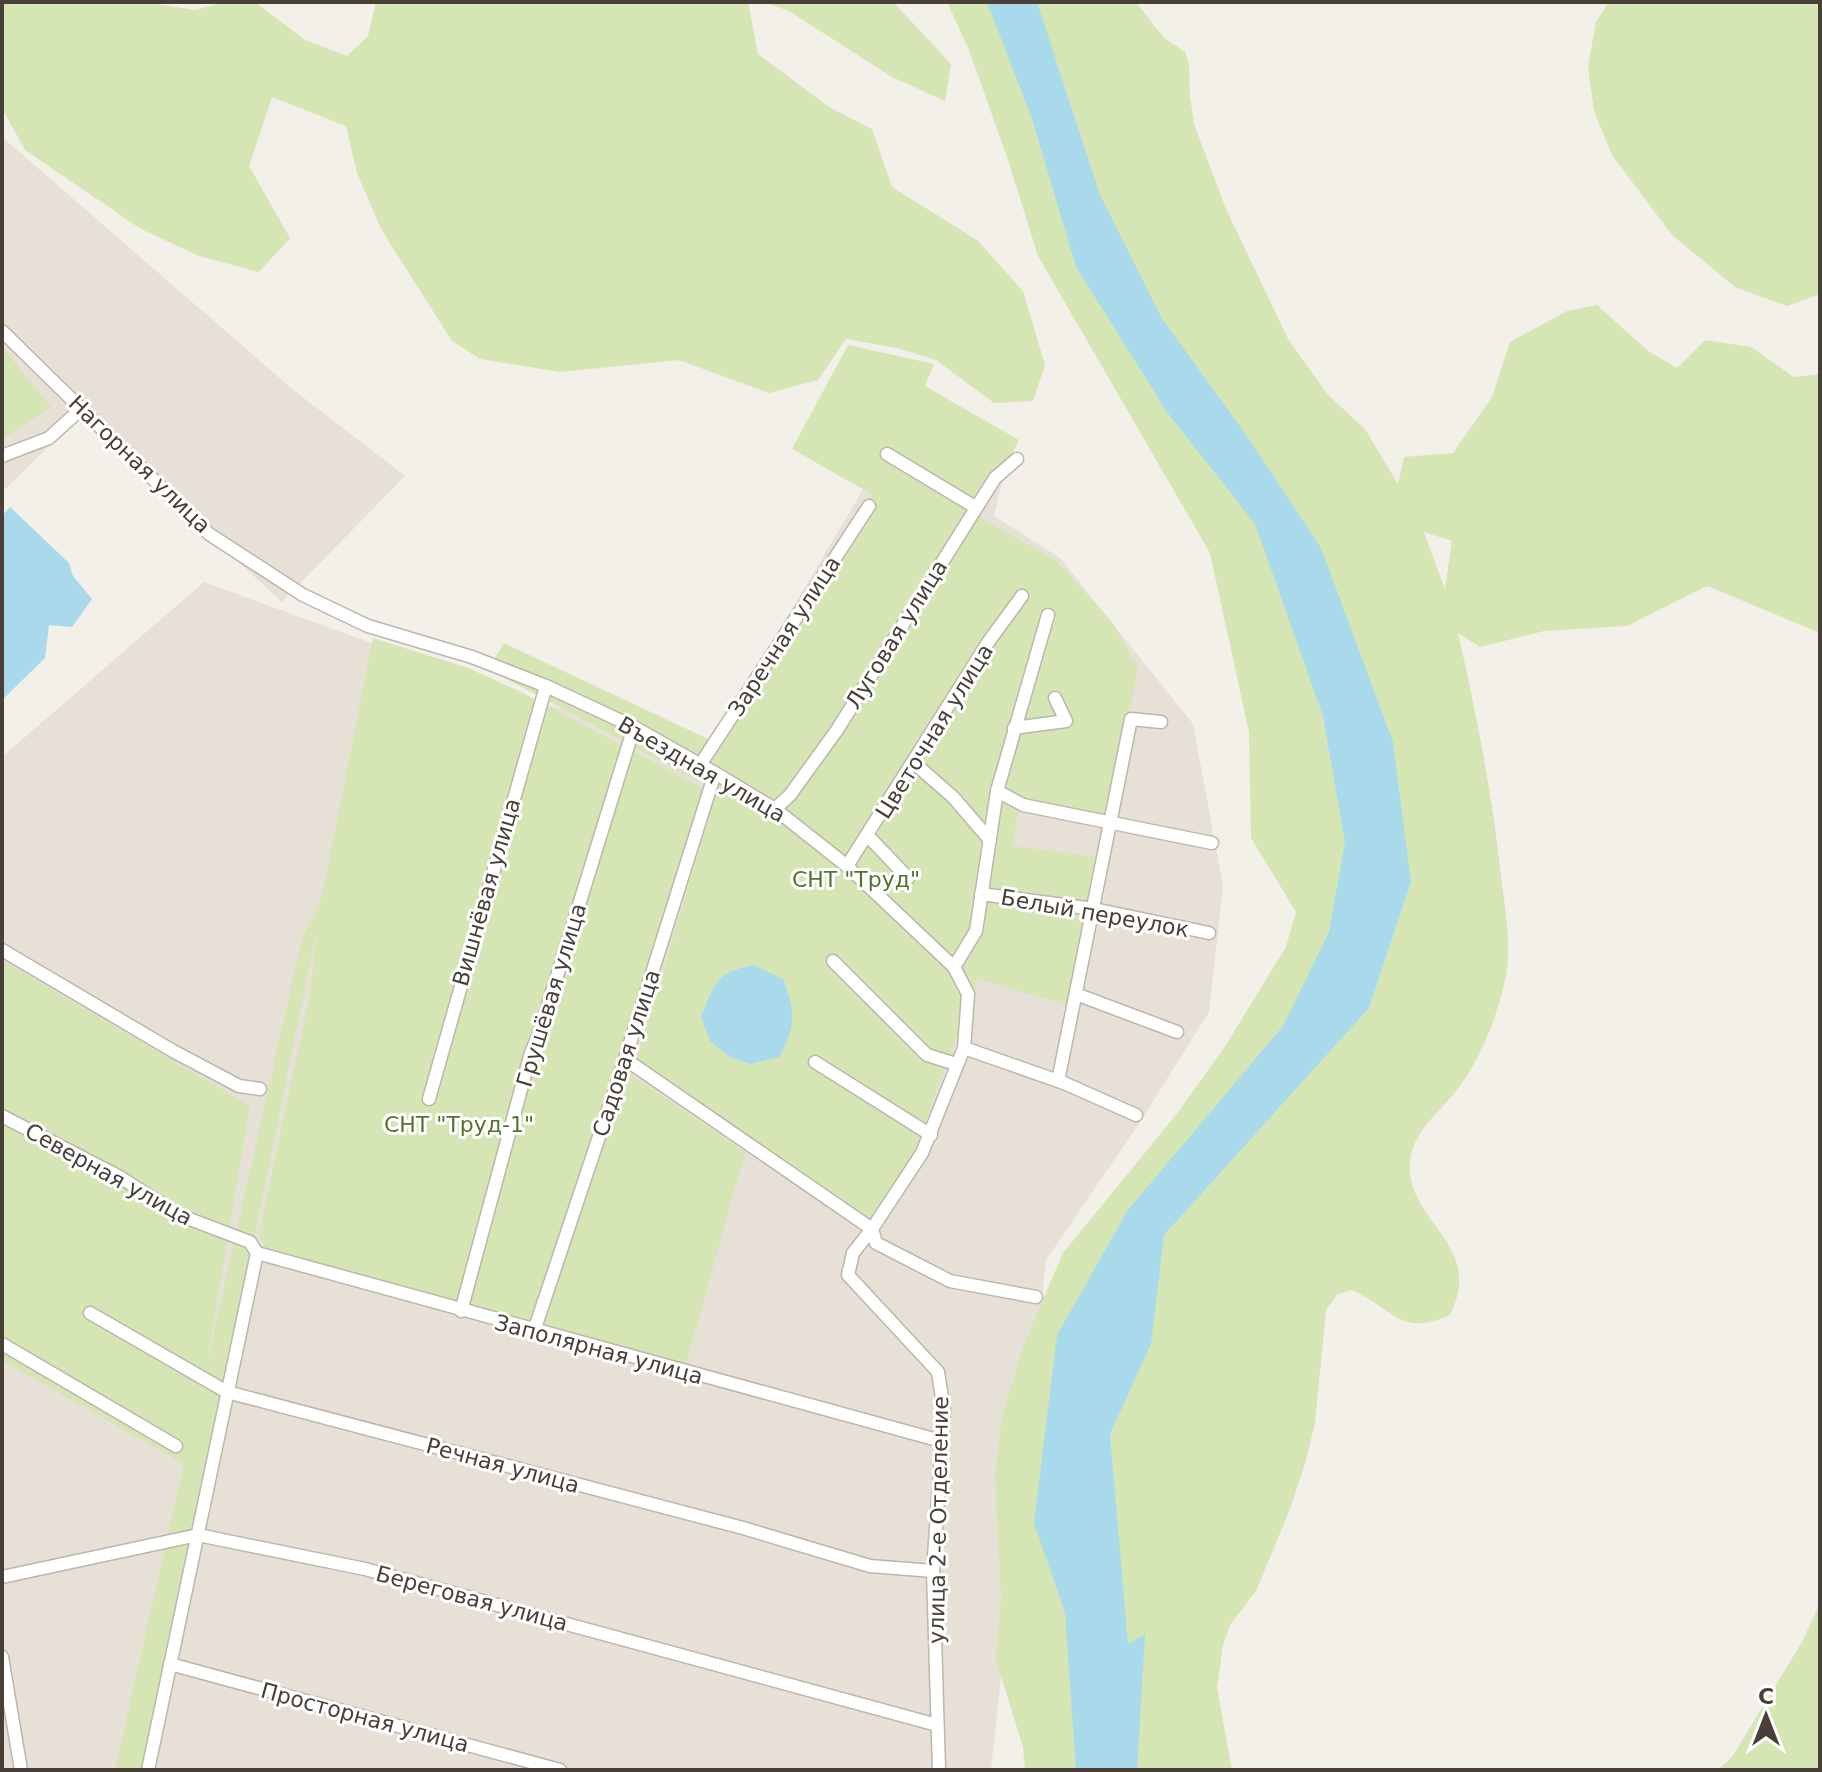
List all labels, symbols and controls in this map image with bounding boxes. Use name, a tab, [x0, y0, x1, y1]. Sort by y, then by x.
street label: Нагорная улица	[64, 390, 216, 538]
street label: Заречная улица	[723, 551, 846, 721]
street label: Луговая улица	[840, 555, 952, 713]
street label: Цветочная улица	[871, 639, 998, 823]
street label: Въездная улица	[614, 711, 790, 828]
street label: Вишнёвая улица	[448, 795, 525, 989]
park label: СНТ "Труд"	[792, 867, 920, 892]
street label: Белый переулок	[999, 885, 1191, 942]
street label: Грушёвая улица	[512, 900, 591, 1090]
street label: Садовая улица	[588, 967, 665, 1140]
park label: СНТ "Труд-1"	[384, 1112, 534, 1137]
street label: Северная улица	[21, 1118, 197, 1231]
street label: Заполярная улица	[492, 1310, 706, 1389]
street label: улица 2-е Отделение	[924, 1396, 953, 1644]
street label: Речная улица	[423, 1433, 582, 1498]
street label: Береговая улица	[373, 1561, 571, 1636]
north arrow	[1726, 1676, 1806, 1756]
street label: Просторная улица	[258, 1678, 472, 1757]
text: С	[1758, 1684, 1774, 1709]

